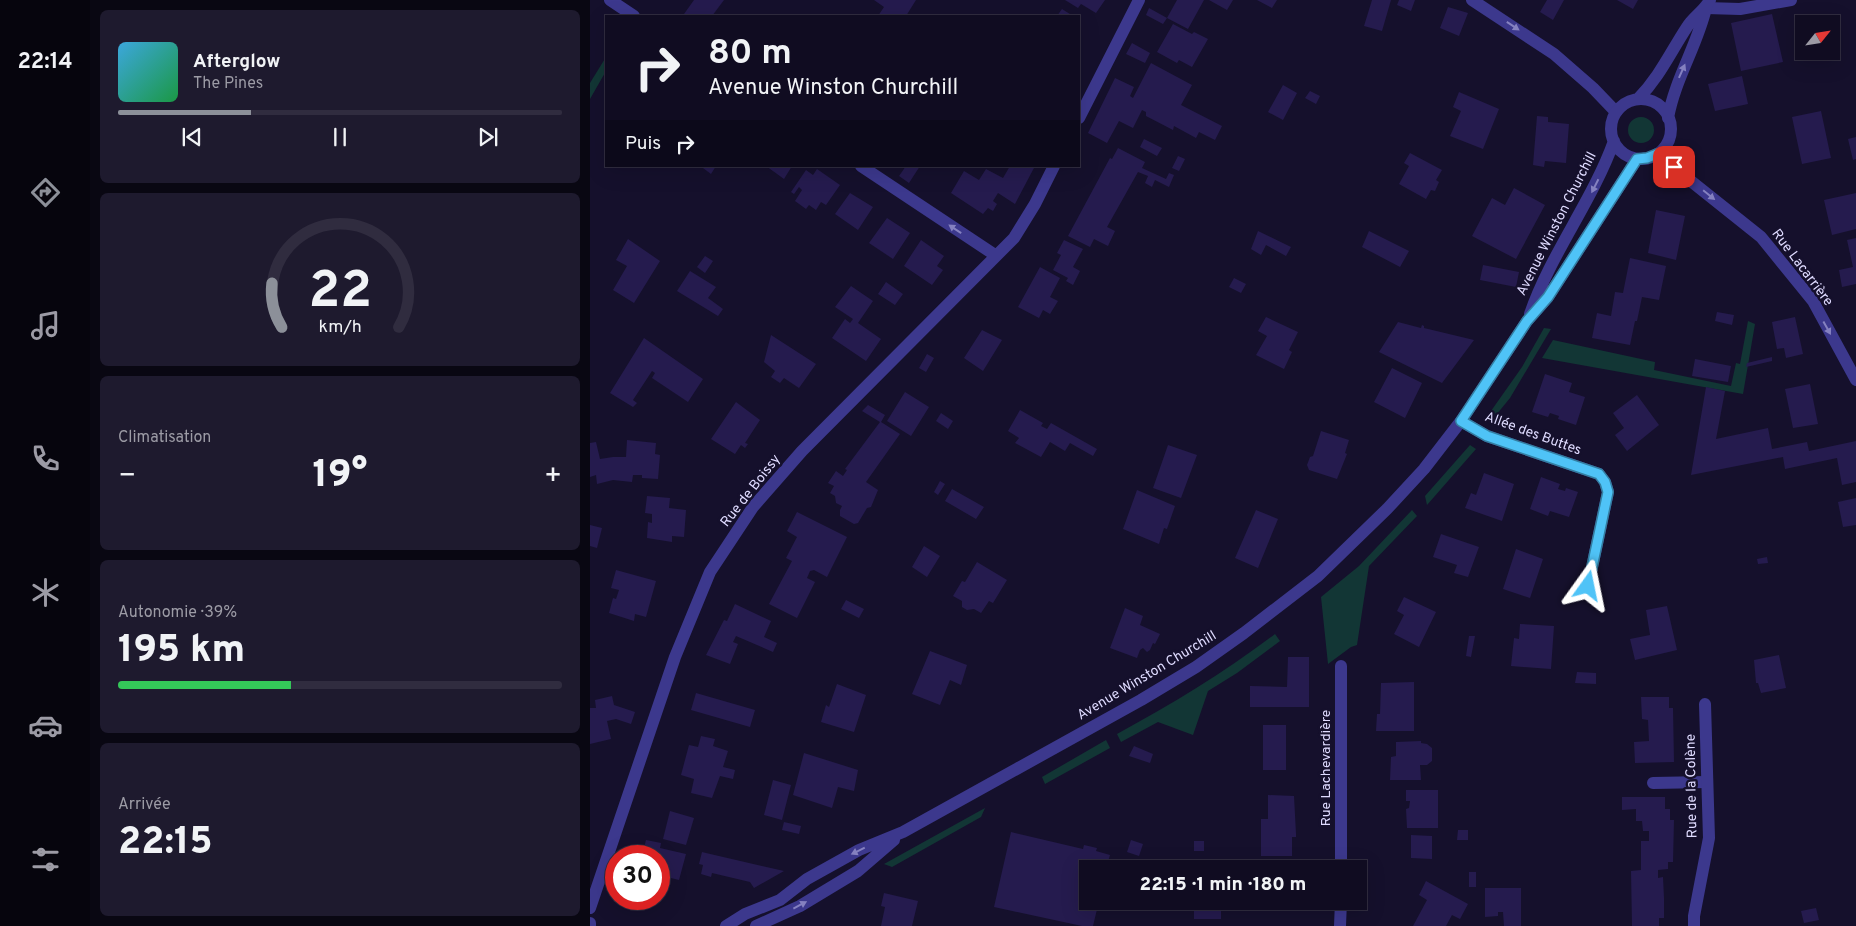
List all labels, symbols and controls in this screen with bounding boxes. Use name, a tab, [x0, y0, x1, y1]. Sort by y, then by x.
north arrow	[1795, 15, 1840, 60]
map controls	[1795, 15, 1840, 60]
one-way arrow	[1506, 21, 1520, 31]
text: 80 m	[708, 32, 792, 76]
icon: right	[625, 35, 690, 100]
text: 22:14	[17, 49, 73, 76]
text: Afterglow	[193, 50, 281, 74]
one-way arrow	[1679, 64, 1687, 78]
text: The Pines	[193, 74, 263, 94]
text: Avenue Winston Churchill	[708, 75, 958, 102]
icon: previous	[178, 123, 206, 151]
icon: pause	[326, 123, 354, 151]
icon: next	[474, 123, 502, 151]
icon: right	[671, 130, 699, 158]
text: Puis	[625, 132, 661, 156]
pin	[1653, 146, 1695, 188]
street label: Avenue Winston Churchill	[1513, 149, 1601, 299]
icon: arrive	[1660, 153, 1688, 181]
icon: directions	[28, 175, 63, 210]
one-way arrow	[1591, 179, 1599, 193]
one-way arrow	[1702, 189, 1715, 200]
one-way arrow	[948, 224, 961, 233]
street label: Rue Lacarrière	[1768, 226, 1836, 310]
text: 22	[308, 260, 372, 326]
icon: music	[28, 308, 63, 343]
text: km/h	[318, 316, 362, 339]
one-way arrow	[1823, 321, 1832, 335]
street label: Allée des Buttes	[1482, 409, 1584, 459]
text: Climatisation	[118, 428, 211, 448]
icon: phone	[28, 441, 63, 476]
street label: Rue de Boissy	[717, 451, 785, 531]
text: 19°	[312, 452, 368, 501]
text: −	[118, 459, 136, 495]
text: +	[544, 459, 562, 495]
position arrow	[1561, 559, 1613, 611]
icon: climate	[28, 575, 63, 610]
text: Autonomie · 39%	[118, 603, 237, 623]
text: 195 km	[118, 627, 245, 676]
street label: Avenue Winston Churchill	[1074, 628, 1220, 724]
icon: car	[28, 708, 63, 743]
street label: Rue Lachevardière	[1318, 710, 1335, 826]
street label: Rue de la Colène	[1683, 734, 1701, 838]
text: Arrivée	[118, 795, 171, 815]
text: 22:15	[118, 819, 213, 868]
icon: filters	[28, 842, 63, 877]
speed limit sign: 30	[605, 845, 670, 910]
one-way arrow	[851, 847, 865, 855]
text: 22:15 · 1 min · 180 m	[1140, 873, 1306, 897]
one-way arrow	[793, 901, 807, 910]

